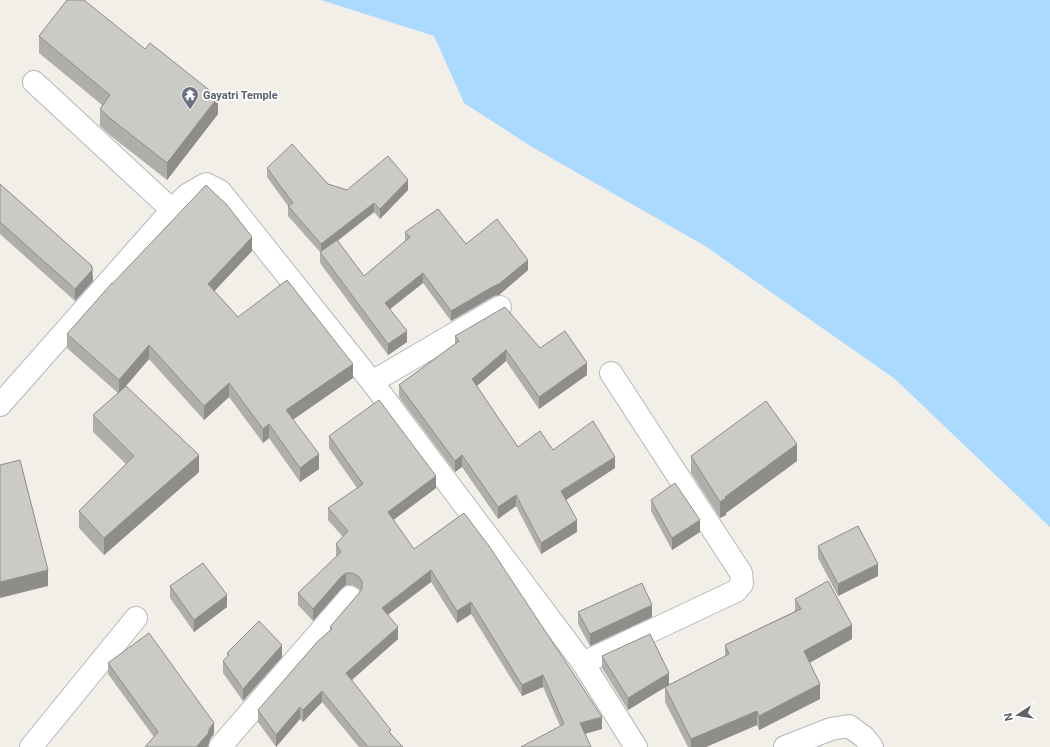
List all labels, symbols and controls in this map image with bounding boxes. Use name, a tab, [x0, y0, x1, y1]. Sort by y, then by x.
temple icon: Gayatri Temple	[180, 85, 200, 110]
place label: Gayatri Temple	[203, 89, 278, 102]
north arrow	[998, 695, 1038, 735]
text: N	[1001, 712, 1016, 722]

